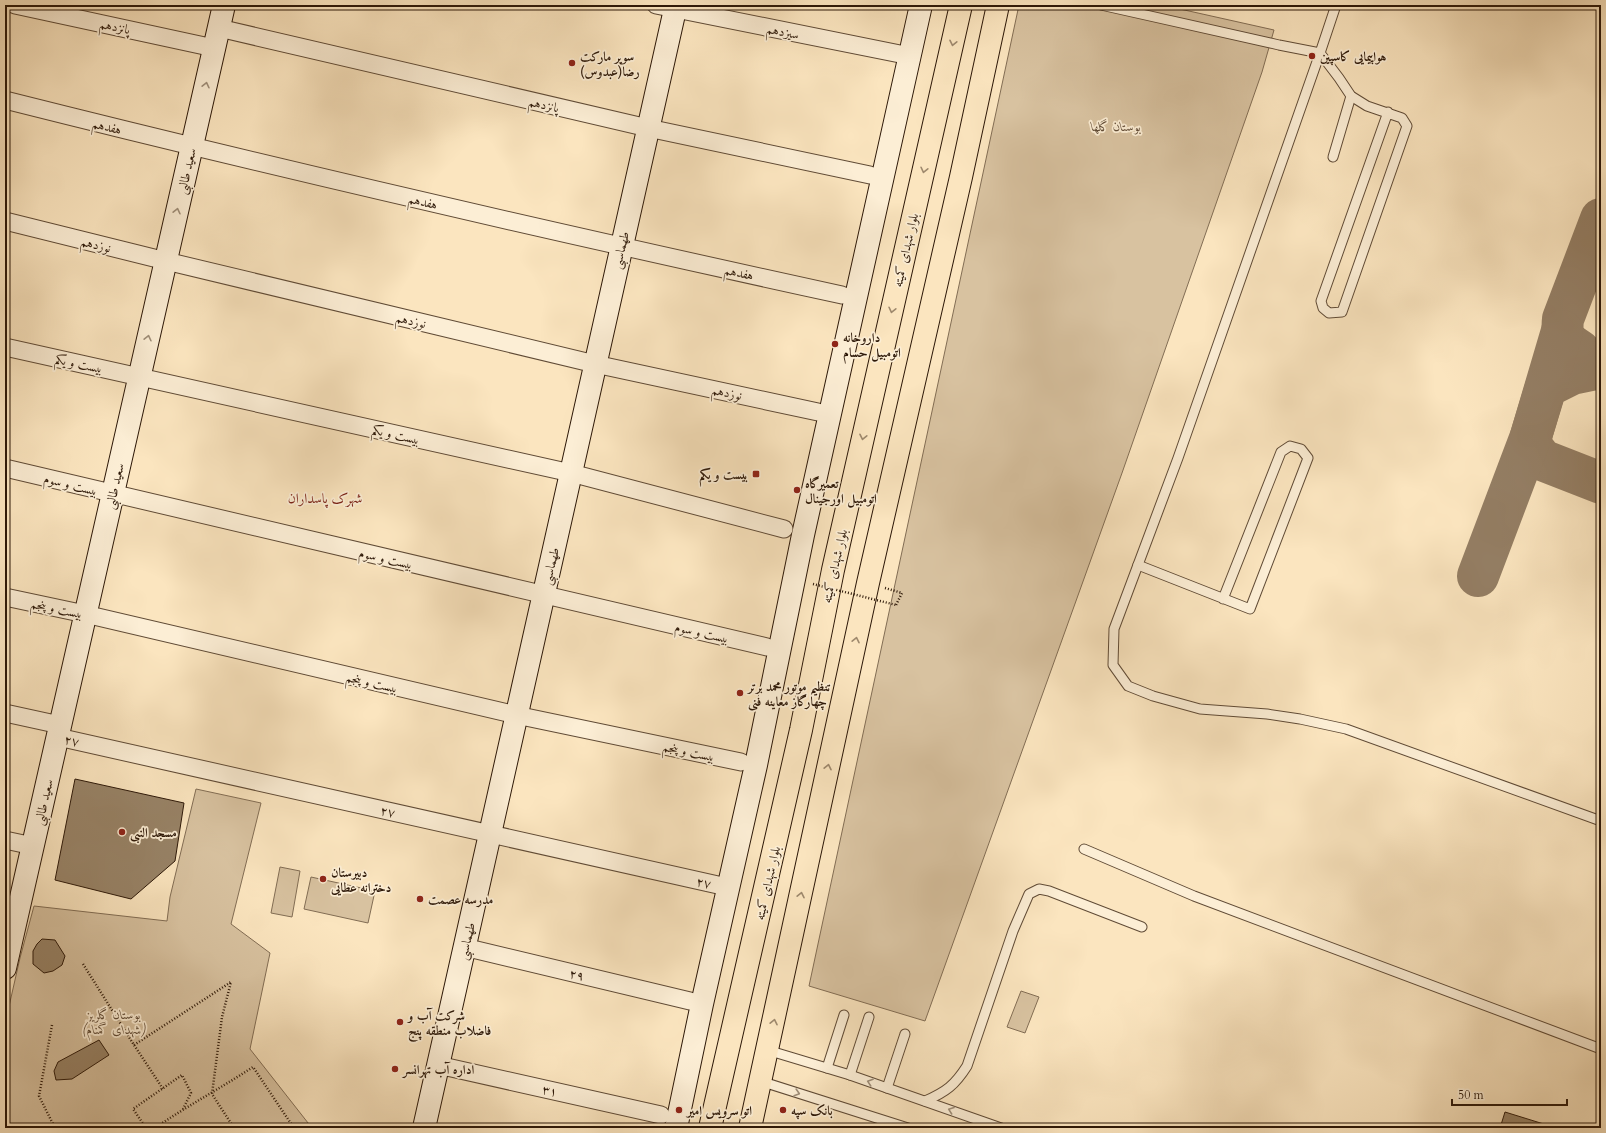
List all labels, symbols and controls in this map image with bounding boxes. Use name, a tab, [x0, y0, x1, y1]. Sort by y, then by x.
street label: پانزدهم	[97, 15, 132, 42]
street label: سیزدهم	[764, 20, 801, 47]
one-way arrow	[950, 40, 958, 46]
place label: سوپر مارکت رضا(عبدوس)	[580, 48, 640, 81]
place label: هواپیمایی کاسپین	[1320, 48, 1387, 66]
marker: هواپیمایی کاسپین	[1307, 51, 1317, 61]
marker: سوپر مارکت رضا(عبدوس)	[567, 58, 577, 68]
one-way arrow	[201, 81, 209, 88]
street label: پانزدهم	[526, 93, 561, 120]
street label: هفدهم	[90, 115, 123, 142]
park label: بوستان گلها	[1090, 118, 1141, 136]
street label: سعید طالبی	[173, 146, 202, 196]
one-way arrow	[920, 166, 929, 173]
street label: هفدهم	[406, 190, 439, 217]
one-way arrow	[172, 208, 181, 215]
street label: بلوار شهدای کمیته	[889, 211, 923, 289]
street label: طهماسبی	[608, 230, 635, 271]
street label: نوزدهم	[78, 233, 113, 260]
street label: هفدهم	[722, 261, 755, 288]
one-way arrow	[888, 307, 896, 313]
street label: نوزدهم	[393, 309, 428, 336]
place label: داروخانه اتومبیل حسام	[843, 329, 901, 364]
one-way arrow	[144, 335, 152, 341]
marker: داروخانه اتومبیل حسام	[830, 339, 840, 349]
street label: بیست و یکم	[52, 350, 104, 381]
street label: نوزدهم	[709, 381, 744, 408]
street label: بیست و یکم	[369, 421, 422, 452]
one-way arrow	[860, 434, 868, 440]
street label: سعید طالبی	[101, 461, 130, 511]
place label: بیست و یکم	[699, 466, 748, 487]
marker: بیست و یکم	[751, 469, 761, 479]
street label: بیست و سوم	[41, 470, 100, 502]
place label: تعمیرگاه اتومبیل اورجینال	[805, 475, 877, 508]
marker: تعمیرگاه اتومبیل اورجینال	[792, 485, 802, 495]
district label: شهرک پاسداران	[288, 489, 363, 509]
street label: بلوار شهدای کمیته	[818, 527, 852, 605]
street label: بیست و سوم	[357, 544, 415, 576]
street label: طهماسبی	[538, 546, 565, 587]
street label: بیست و پنجم	[28, 595, 85, 626]
street label: بیست و سوم	[673, 618, 731, 650]
one-way arrow	[851, 637, 859, 643]
street label: بیست و پنجم	[343, 668, 400, 701]
place label: تنظیم موتور محمد برتر چهارگاز معاینه فنی	[746, 678, 831, 711]
marker: تنظیم موتور محمد برتر چهارگاز معاینه فنی	[735, 688, 745, 698]
street label: ۲۷	[62, 730, 81, 751]
street label: بیست و پنجم	[660, 738, 717, 769]
one-way arrow	[824, 764, 832, 771]
street label: سعید طالبی	[30, 777, 59, 827]
street label: ۲۷	[378, 801, 397, 822]
place label: مسجد النبی	[130, 824, 177, 844]
marker: مسجد النبی	[117, 827, 127, 837]
street label: بلوار شهدای کمیته	[751, 844, 785, 922]
place label: دبیرستان دخترانه عطایی	[330, 864, 392, 897]
street label: ۲۷	[694, 872, 713, 893]
marker: دبیرستان دخترانه عطایی	[318, 874, 328, 884]
place label: مدرسه عصمت	[428, 891, 493, 909]
one-way arrow	[796, 891, 804, 898]
marker: مدرسه عصمت	[415, 894, 425, 904]
street label: طهماسبی	[454, 921, 481, 962]
street label: ۲۹	[567, 964, 586, 985]
park label: بوستان گلریز (شهدای گمنام)	[82, 1006, 146, 1041]
place label: شرکت آب و فاضلاب منطقه پنج	[406, 1007, 492, 1043]
marker: شرکت آب و فاضلاب منطقه پنج	[395, 1017, 405, 1027]
one-way arrow	[769, 1018, 777, 1025]
place label: اداره آب تهرانسر	[401, 1061, 474, 1079]
marker: اداره آب تهرانسر	[390, 1064, 400, 1074]
one-way arrow	[866, 1078, 873, 1086]
street label: ۳۱	[540, 1080, 559, 1101]
scale bar	[1452, 1081, 1567, 1107]
text: 50 m	[1458, 1087, 1485, 1103]
one-way arrow	[793, 1088, 800, 1097]
place label: اتو سرویس امیر	[685, 1102, 752, 1120]
place label: بانک سپه	[791, 1102, 833, 1120]
marker: اتو سرویس امیر	[674, 1105, 684, 1115]
marker: بانک سپه	[778, 1105, 788, 1115]
one-way arrow	[948, 1107, 955, 1115]

